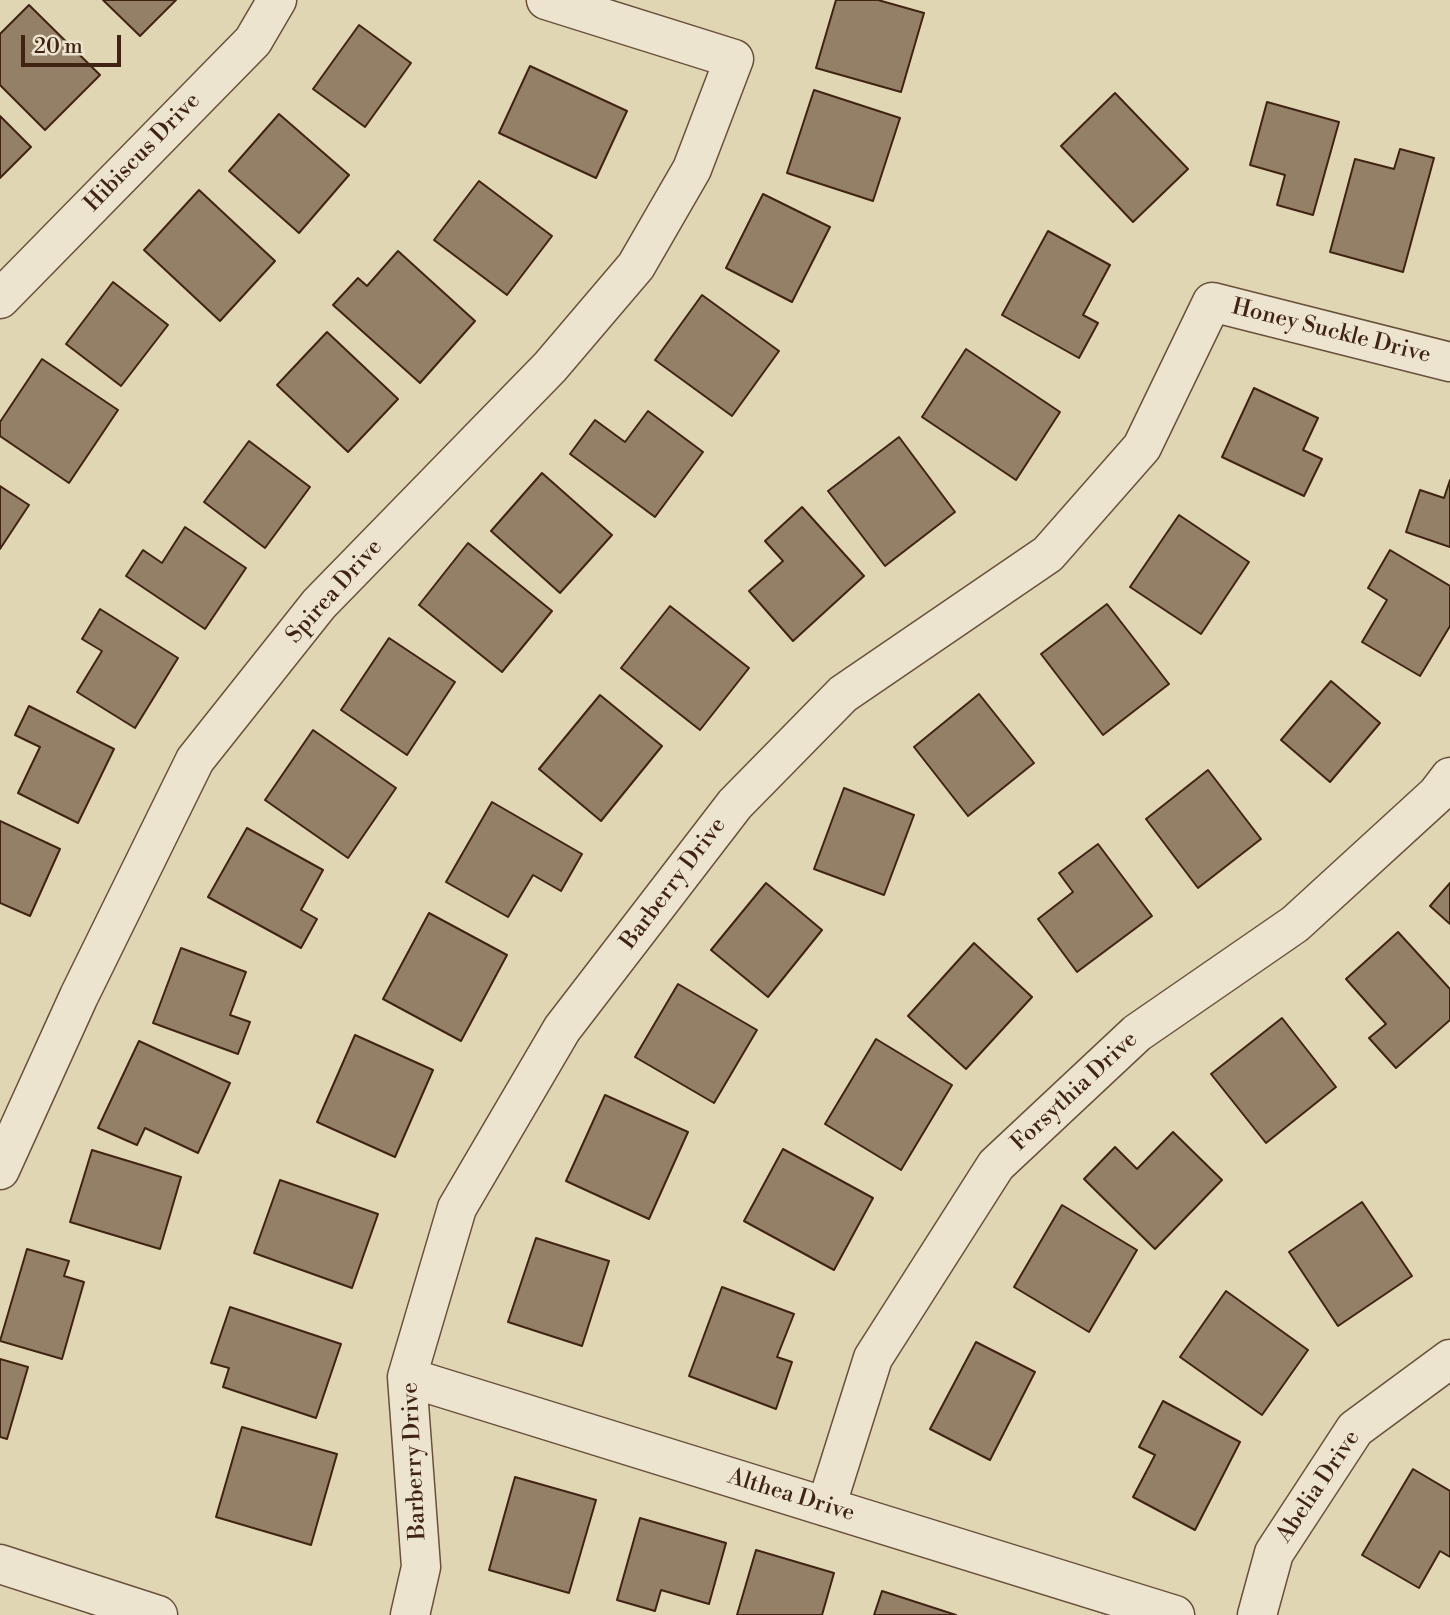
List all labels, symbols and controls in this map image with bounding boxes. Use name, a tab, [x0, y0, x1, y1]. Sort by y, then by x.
scale bar	[24, 21, 124, 65]
text: 20 m	[34, 34, 83, 60]
street label: Hibiscus Drive	[79, 88, 207, 218]
street label: Honey Suckle Drive	[1229, 294, 1433, 370]
street label: Spirea Drive	[281, 534, 389, 650]
street label: Barberry Drive	[615, 813, 733, 955]
street label: Forsythia Drive	[1006, 1026, 1144, 1158]
street label: Barberry Drive	[397, 1381, 433, 1541]
street label: Abelia Drive	[1271, 1426, 1367, 1548]
street label: Althea Drive	[724, 1464, 858, 1528]

